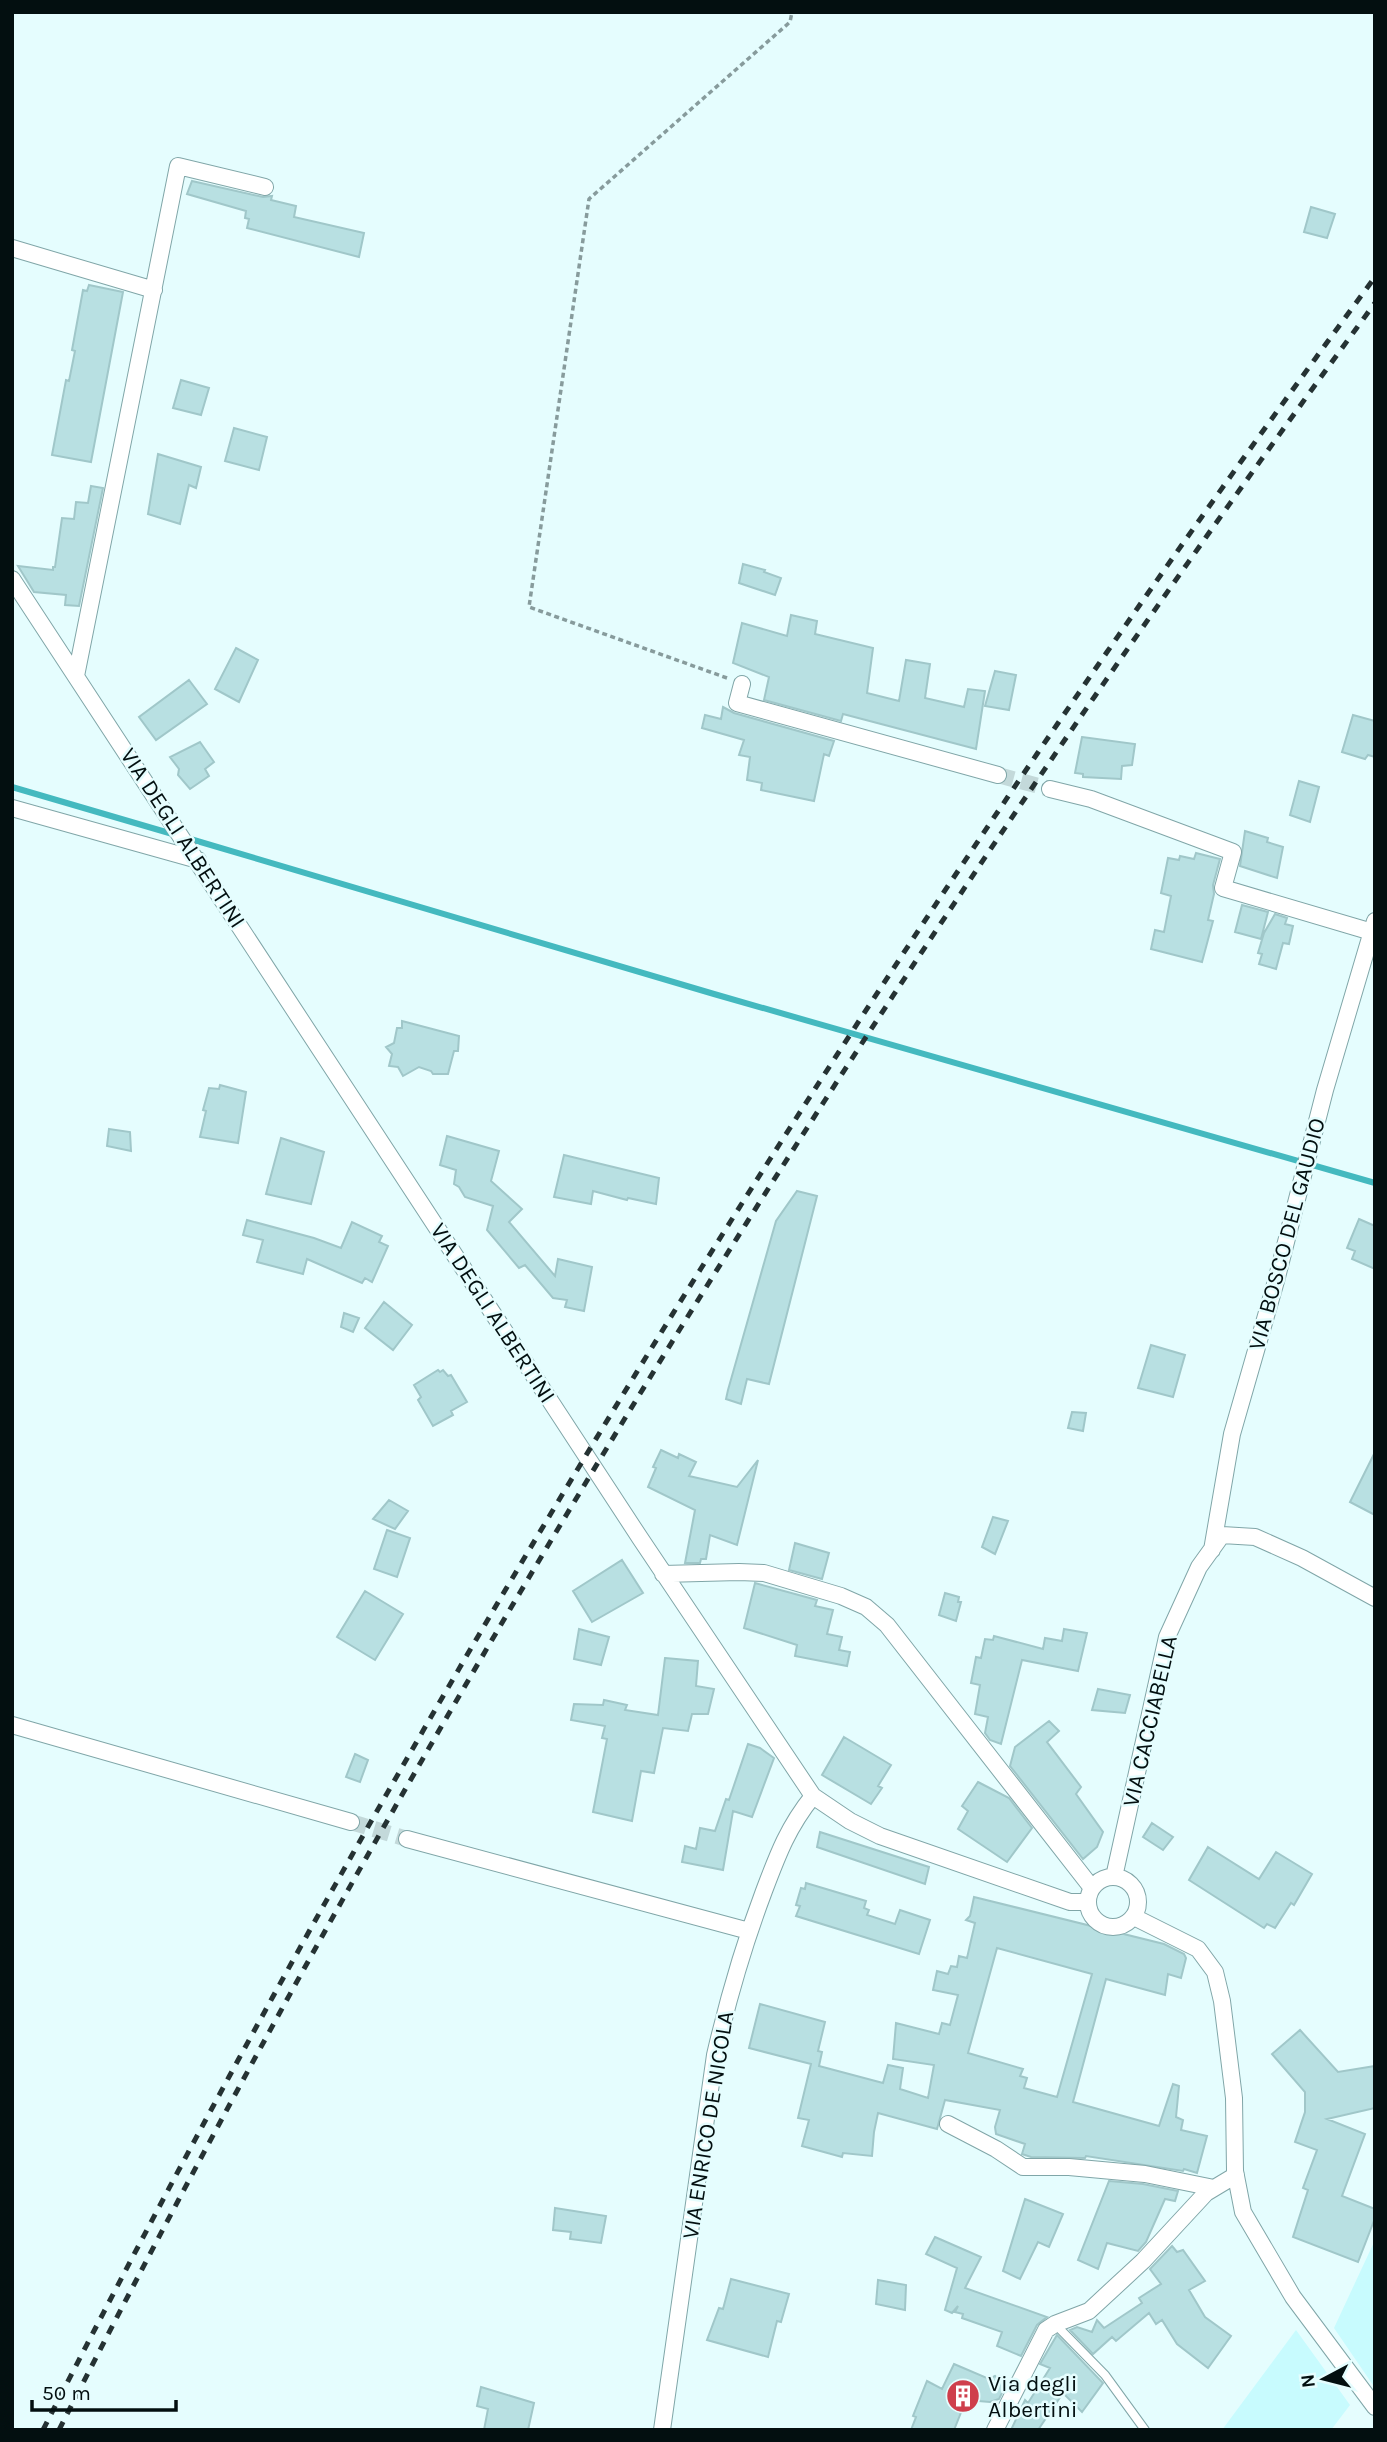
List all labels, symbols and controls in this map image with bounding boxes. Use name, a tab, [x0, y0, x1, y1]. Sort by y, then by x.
street label: VIA DEGLI ALBERTINI	[115, 743, 251, 933]
street label: VIA BOSCO DEL GAUDIO	[1243, 1115, 1331, 1353]
street label: VIA DEGLI ALBERTINI	[425, 1218, 561, 1408]
street label: VIA CACCIABELLA	[1117, 1633, 1183, 1809]
street label: VIA ENRICO DE NICOLA	[677, 2009, 739, 2241]
north arrow	[1289, 2344, 1359, 2414]
scale bar	[32, 2368, 175, 2412]
place label: Via degli Albertini	[988, 2370, 1078, 2423]
text: N	[1296, 2373, 1320, 2389]
building icon: Via degli Albertini	[944, 2377, 982, 2415]
text: 50 m	[42, 2381, 91, 2405]

